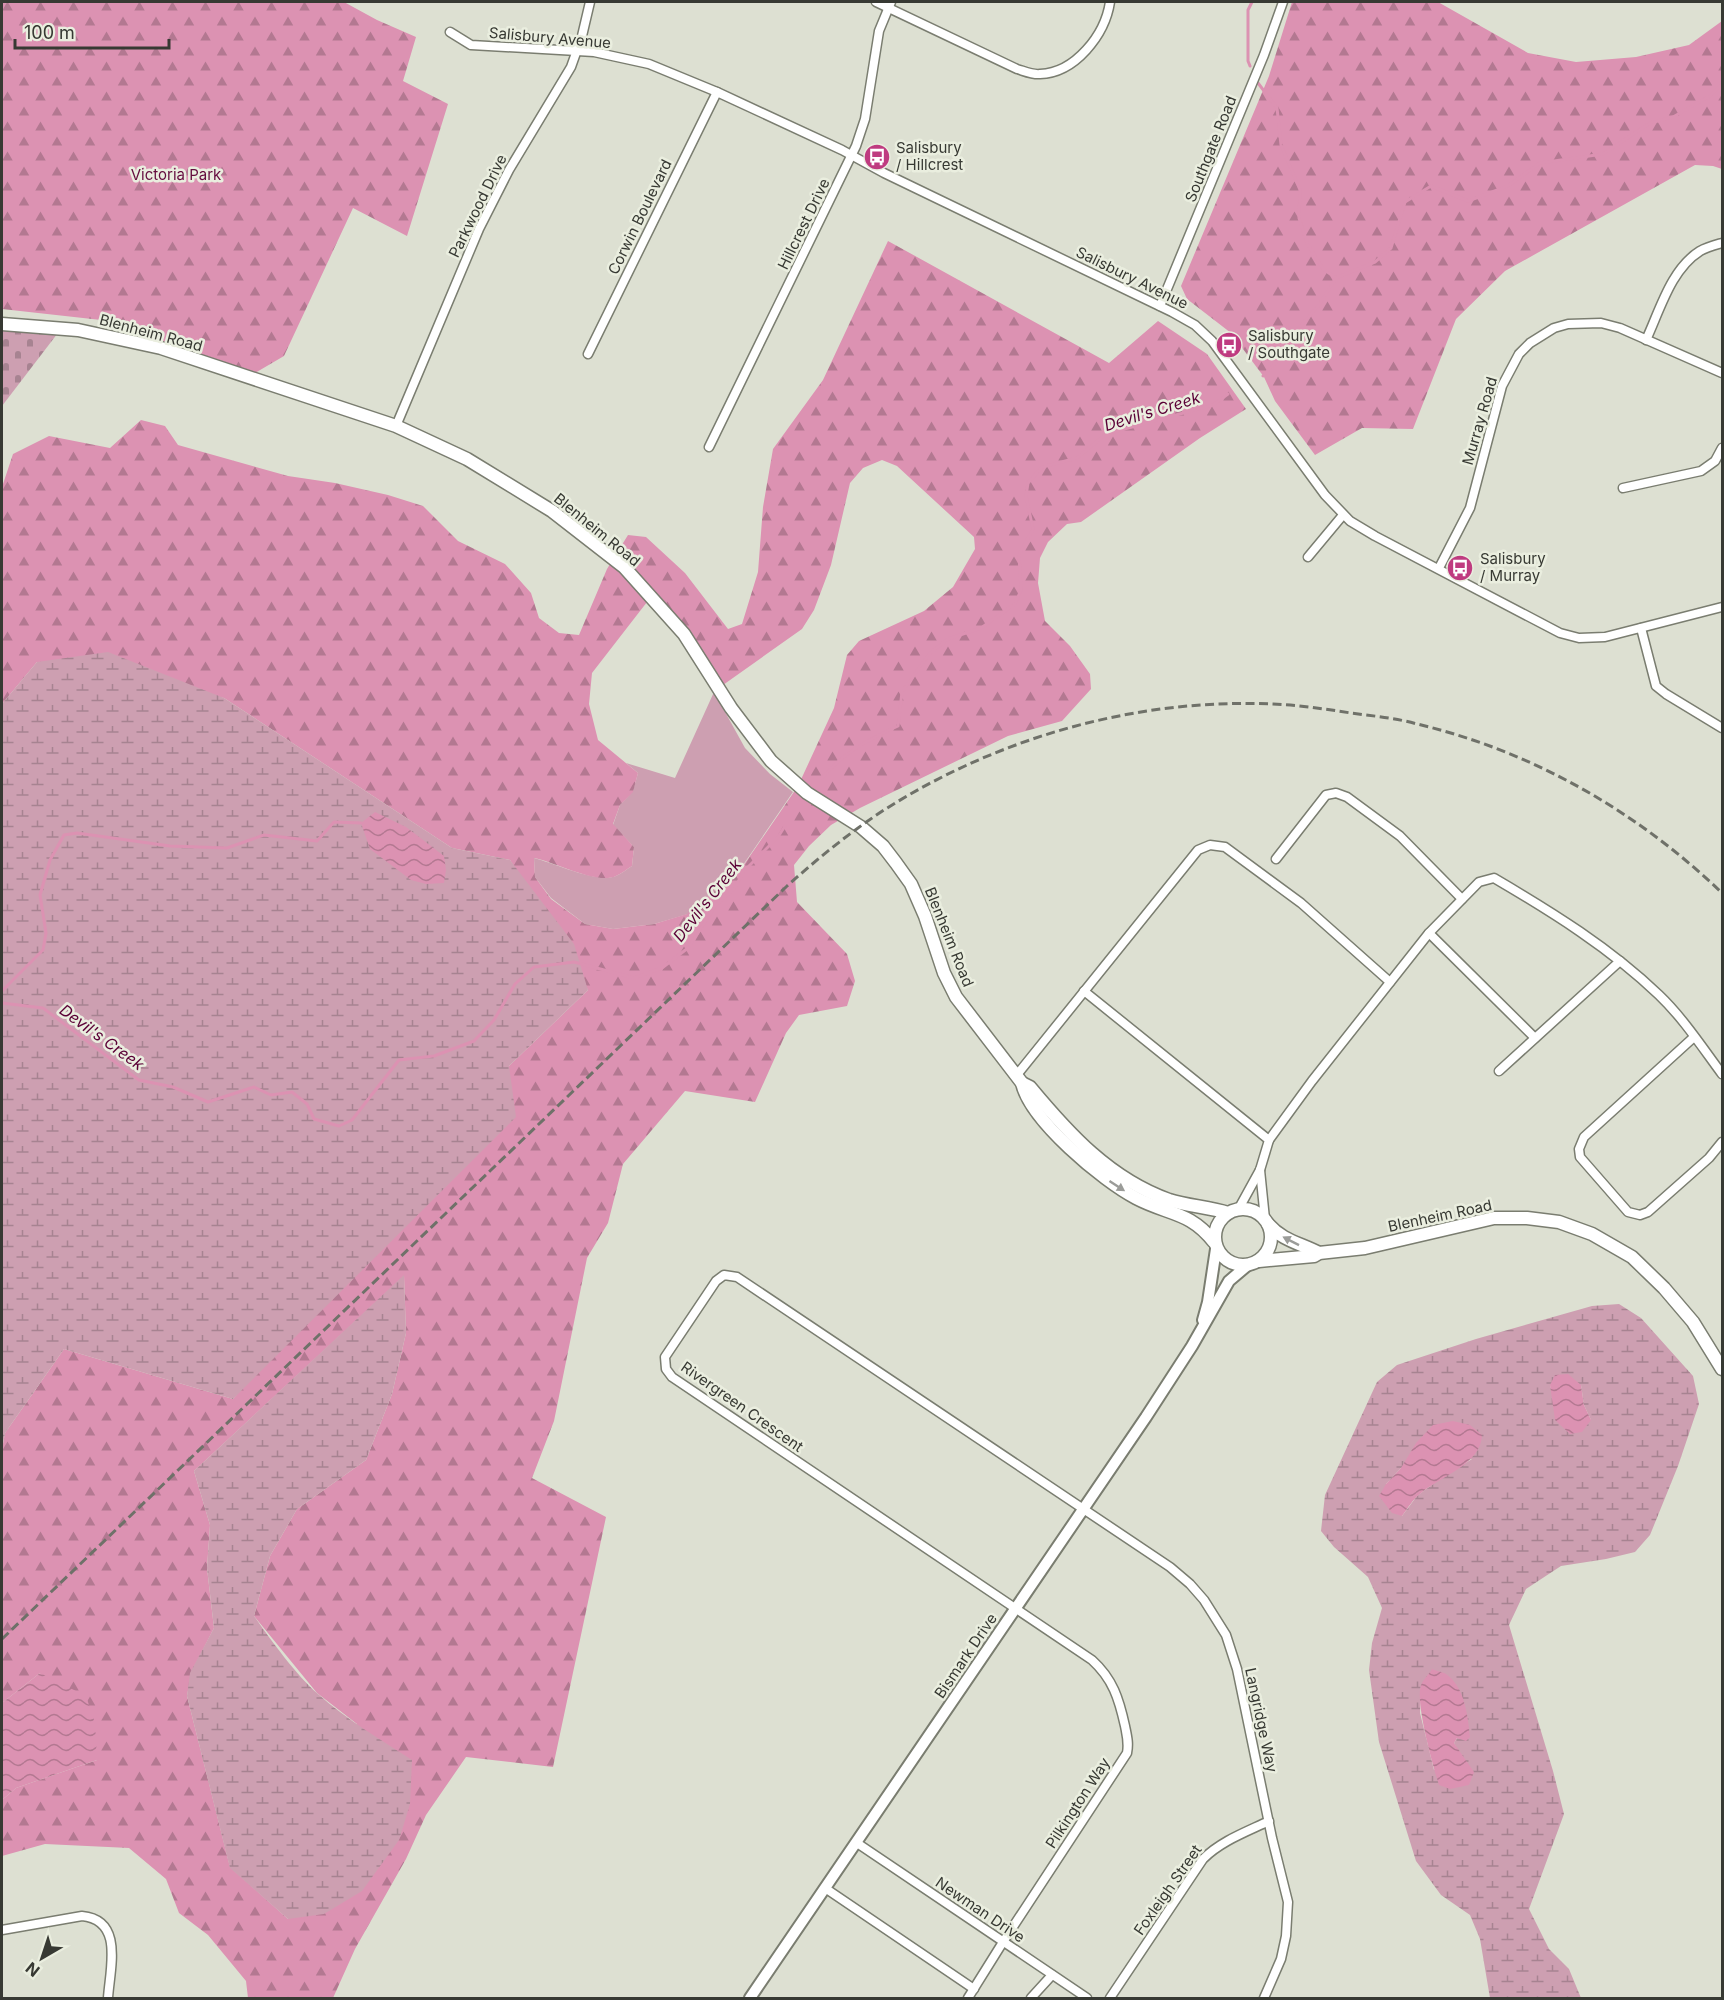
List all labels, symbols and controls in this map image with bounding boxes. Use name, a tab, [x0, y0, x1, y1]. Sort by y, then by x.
scale bar	[15, 12, 170, 50]
text: 100 m	[24, 22, 75, 43]
street label: Salisbury Avenue	[488, 23, 612, 52]
street label: Southgate Road	[1181, 93, 1240, 205]
place label: Salisbury / Hillcrest	[896, 138, 963, 174]
bus stop icon: Salisbury / Hillcrest	[862, 142, 892, 172]
street label: Parkwood Drive	[444, 151, 511, 261]
street label: Corwin Boulevard	[603, 156, 676, 277]
park label: Victoria Park	[131, 165, 222, 184]
street label: Hillcrest Drive	[773, 175, 834, 272]
street label: Salisbury Avenue	[1073, 242, 1191, 313]
street label: Blenheim Road	[98, 310, 205, 355]
place label: Salisbury / Southgate	[1248, 326, 1330, 362]
bus stop icon: Salisbury / Southgate	[1214, 330, 1244, 360]
street label: Murray Road	[1458, 375, 1501, 467]
water label: Devil's Creek	[1101, 387, 1203, 435]
street label: Blenheim Road	[550, 489, 644, 570]
place label: Salisbury / Murray	[1480, 549, 1546, 585]
bus stop icon: Salisbury / Murray	[1445, 553, 1475, 583]
water label: Devil's Creek	[668, 854, 746, 945]
street label: Blenheim Road	[921, 884, 978, 989]
water label: Devil's Creek	[56, 1000, 148, 1074]
one-way arrow	[1109, 1180, 1125, 1191]
street label: Blenheim Road	[1386, 1195, 1494, 1236]
one-way arrow	[1282, 1237, 1300, 1247]
street label: Rivergreen Crescent	[678, 1357, 807, 1456]
street label: Bismark Drive	[930, 1610, 1001, 1702]
street label: Langridge Way	[1241, 1666, 1282, 1775]
street label: Pilkington Way	[1041, 1753, 1114, 1852]
street label: Foxleigh Street	[1129, 1841, 1206, 1938]
street label: Newman Drive	[932, 1873, 1029, 1947]
north arrow	[12, 1928, 72, 1988]
text: N	[22, 1958, 44, 1981]

